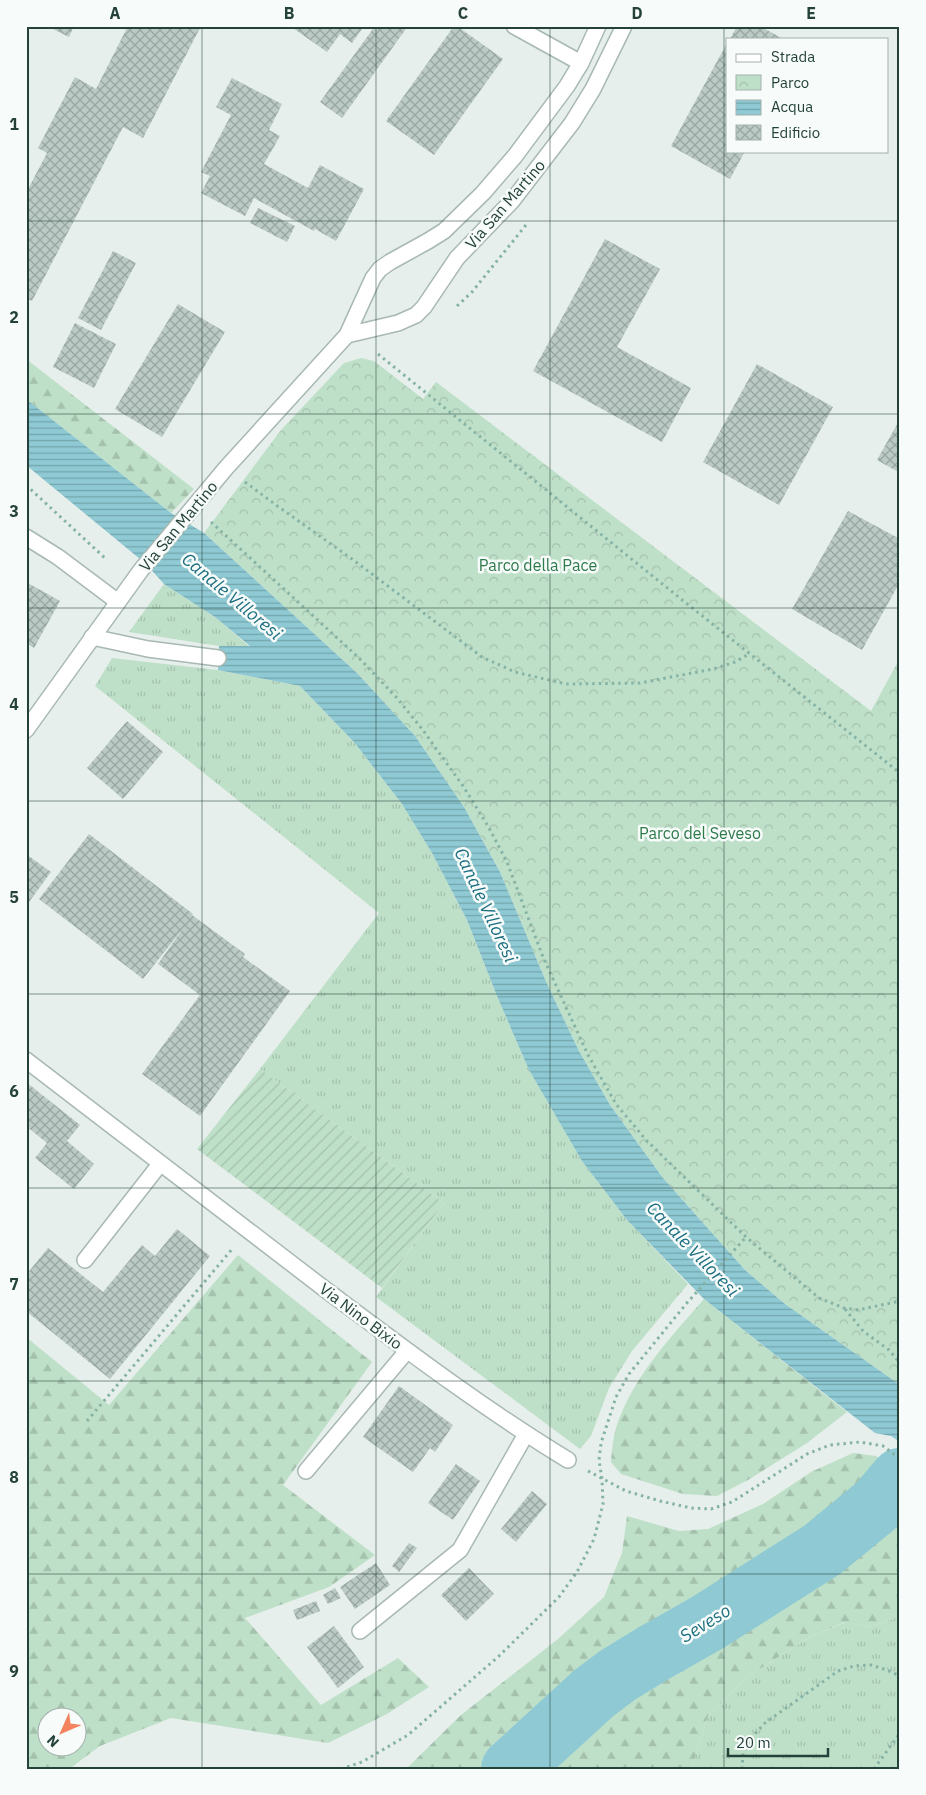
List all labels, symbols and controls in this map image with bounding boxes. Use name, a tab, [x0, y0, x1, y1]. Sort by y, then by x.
text: A	[110, 3, 121, 23]
text: B	[284, 3, 295, 23]
text: C	[458, 3, 468, 23]
text: D	[631, 3, 643, 23]
text: E	[806, 3, 816, 23]
legend	[726, 38, 888, 152]
text: Strada	[771, 47, 815, 66]
text: Parco	[771, 73, 809, 92]
text: Acqua	[771, 97, 813, 116]
text: 1	[9, 114, 19, 134]
text: Edificio	[771, 123, 820, 142]
street label: Via San Martino	[461, 155, 549, 253]
text: 2	[9, 307, 19, 327]
street label: Via San Martino	[134, 477, 222, 575]
text: 3	[9, 501, 19, 521]
water label: Canale Villoresi	[177, 547, 287, 645]
park label: Parco della Pace	[479, 555, 597, 575]
text: 4	[9, 694, 19, 714]
park label: Parco del Seveso	[639, 823, 761, 843]
water label: Canale Villoresi	[449, 844, 523, 966]
text: 5	[9, 887, 19, 907]
text: 6	[9, 1081, 19, 1101]
water label: Canale Villoresi	[642, 1197, 744, 1302]
text: 7	[9, 1274, 19, 1294]
street label: Via Nino Bixio	[316, 1278, 406, 1354]
text: 8	[9, 1467, 19, 1487]
water label: Seveso	[675, 1598, 735, 1647]
text: 9	[9, 1661, 19, 1681]
north arrow	[38, 1708, 88, 1758]
scale bar	[728, 1725, 828, 1757]
text: N	[43, 1731, 63, 1751]
text: 20 m	[736, 1733, 771, 1752]

